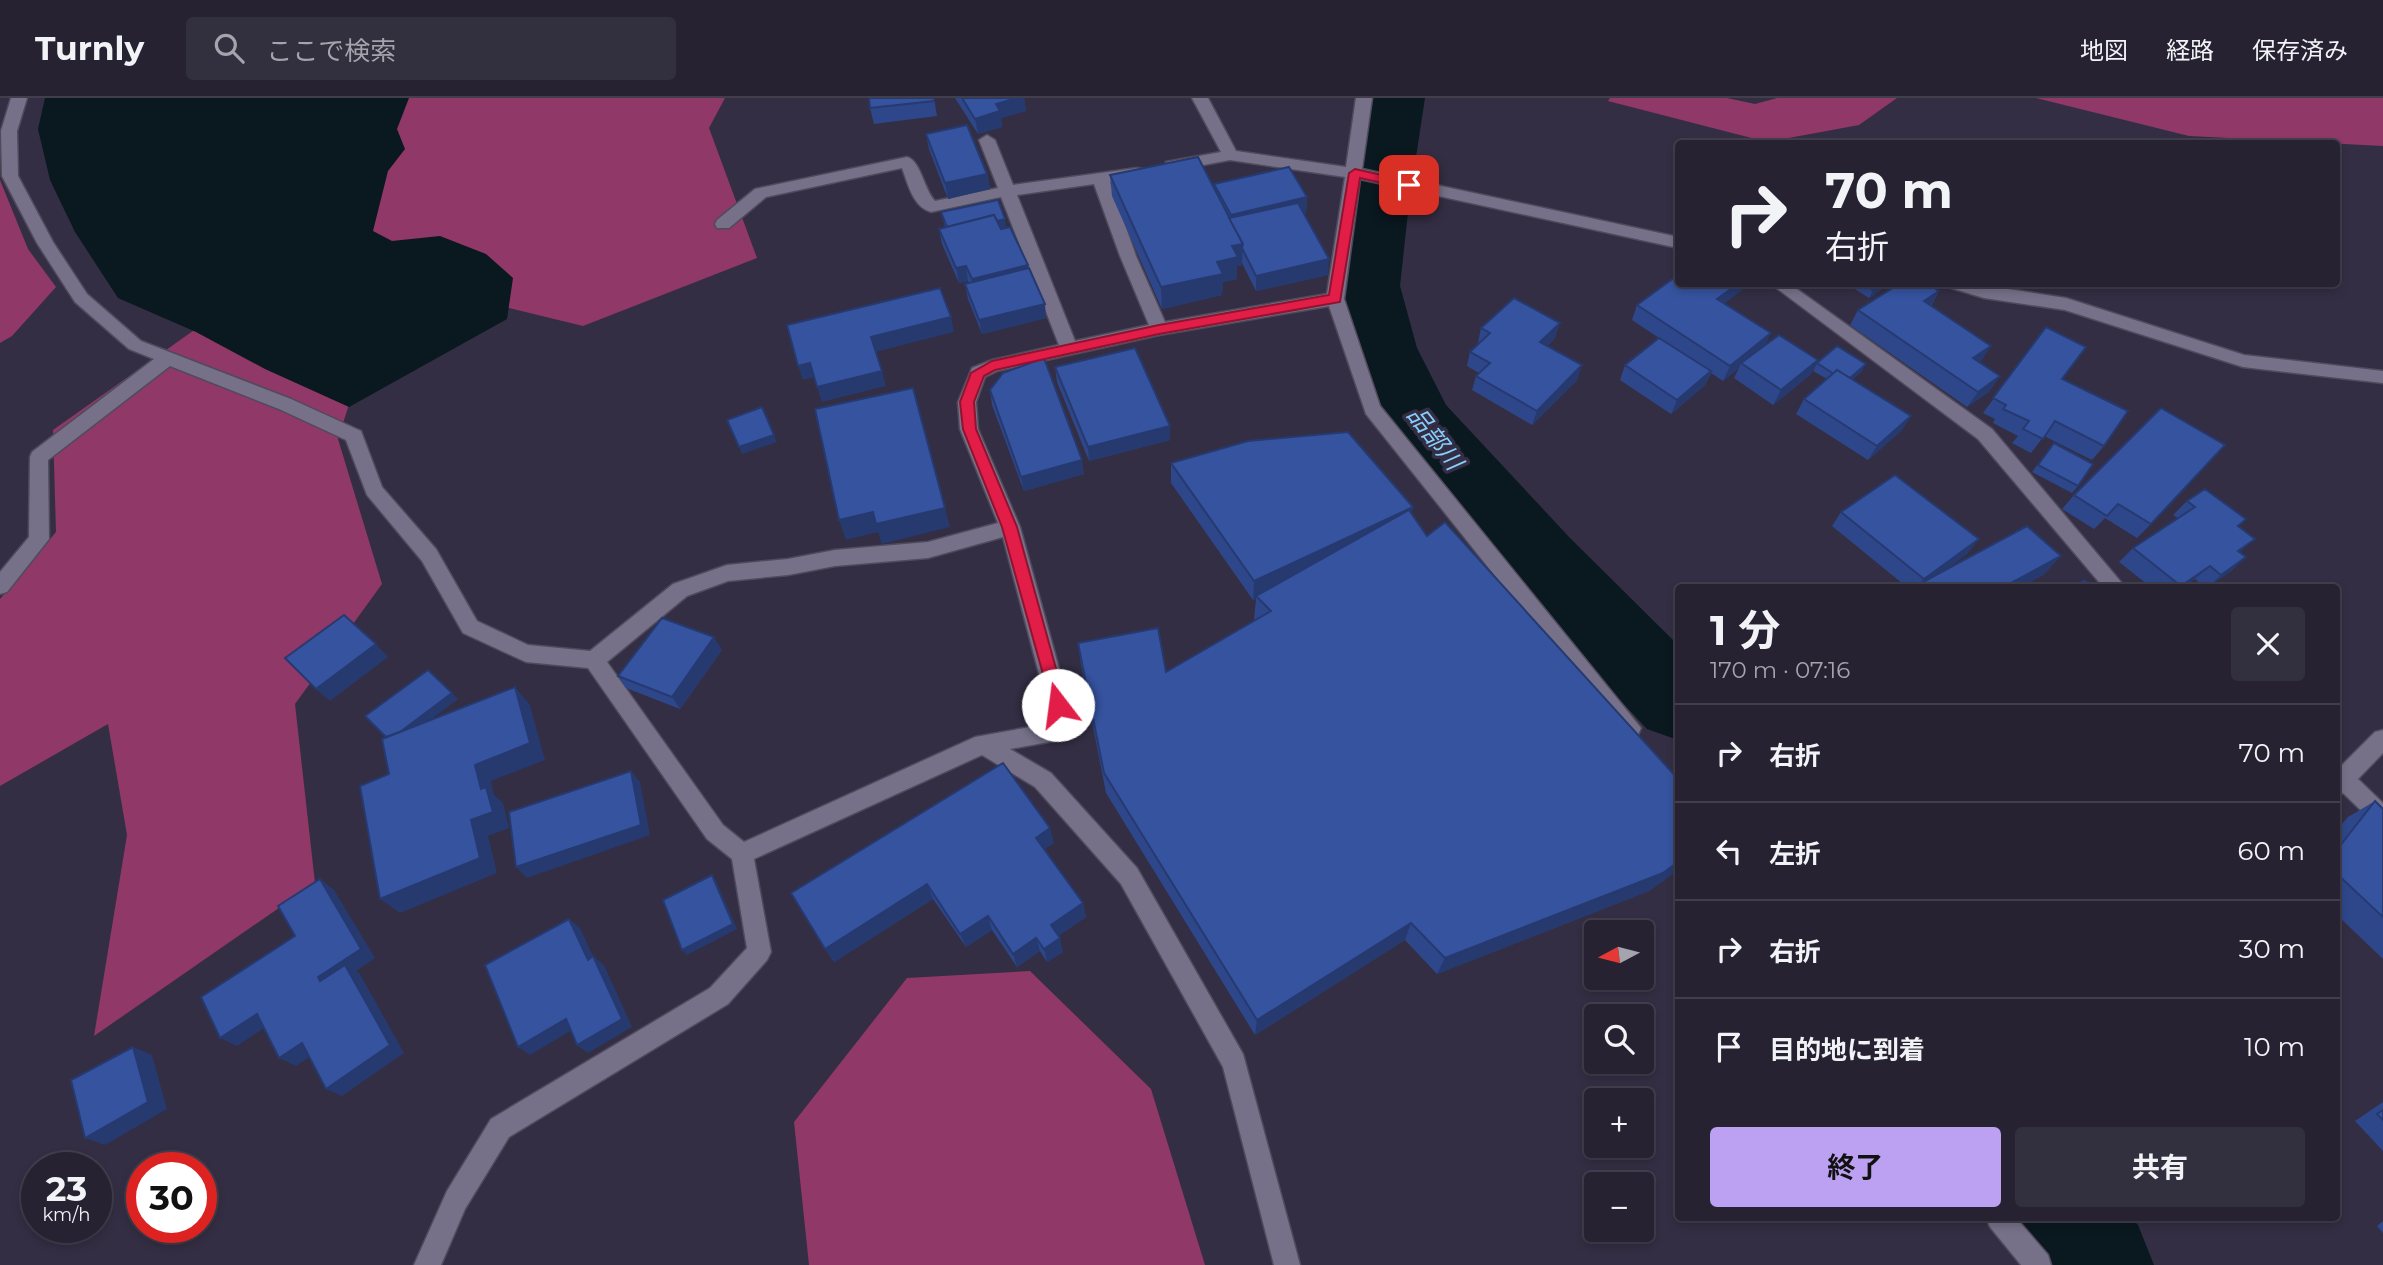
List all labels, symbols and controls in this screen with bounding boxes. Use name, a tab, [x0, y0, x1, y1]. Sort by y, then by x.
search box	[186, 17, 676, 80]
text: Turnly	[35, 28, 144, 68]
icon: search	[210, 29, 248, 67]
text: ここで検索	[266, 35, 396, 67]
text: 地図	[2080, 36, 2128, 65]
text: 経路	[2166, 36, 2214, 65]
text: 保存済み	[2252, 36, 2348, 65]
pin	[1379, 155, 1439, 215]
text: 70 m	[1825, 161, 1953, 220]
icon: arrive	[1390, 166, 1428, 204]
icon: right	[1710, 168, 1801, 259]
text: 右折	[1825, 227, 1889, 266]
water label: 品部川	[1401, 401, 1470, 478]
text: 1 分	[1710, 604, 1780, 656]
button: close	[2231, 607, 2305, 681]
text: 170 m · 07:16	[1710, 656, 1850, 684]
position arrow	[1021, 668, 1095, 742]
icon: right	[1710, 734, 1748, 772]
text: 70 m	[2239, 737, 2305, 769]
text: 右折	[1769, 740, 1821, 772]
icon: left	[1710, 832, 1748, 870]
text: 60 m	[2238, 835, 2305, 867]
text: 左折	[1769, 838, 1821, 870]
north arrow	[1584, 920, 1654, 990]
map controls	[1584, 920, 1654, 1242]
icon: right	[1710, 930, 1748, 968]
text: 30 m	[2239, 933, 2305, 965]
text: 右折	[1769, 936, 1821, 968]
button: search	[1584, 1004, 1654, 1074]
icon: arrive	[1710, 1028, 1748, 1066]
text: 10 m	[2244, 1031, 2305, 1063]
text: 目的地に到着	[1769, 1034, 1925, 1066]
button: +	[1584, 1088, 1654, 1158]
button: 終了	[1710, 1127, 2001, 1207]
button: 共有	[2015, 1127, 2305, 1207]
speed limit sign: 30	[126, 1152, 217, 1243]
text: 23	[46, 1167, 87, 1210]
button: −	[1584, 1172, 1654, 1242]
text: km/h	[42, 1204, 91, 1226]

